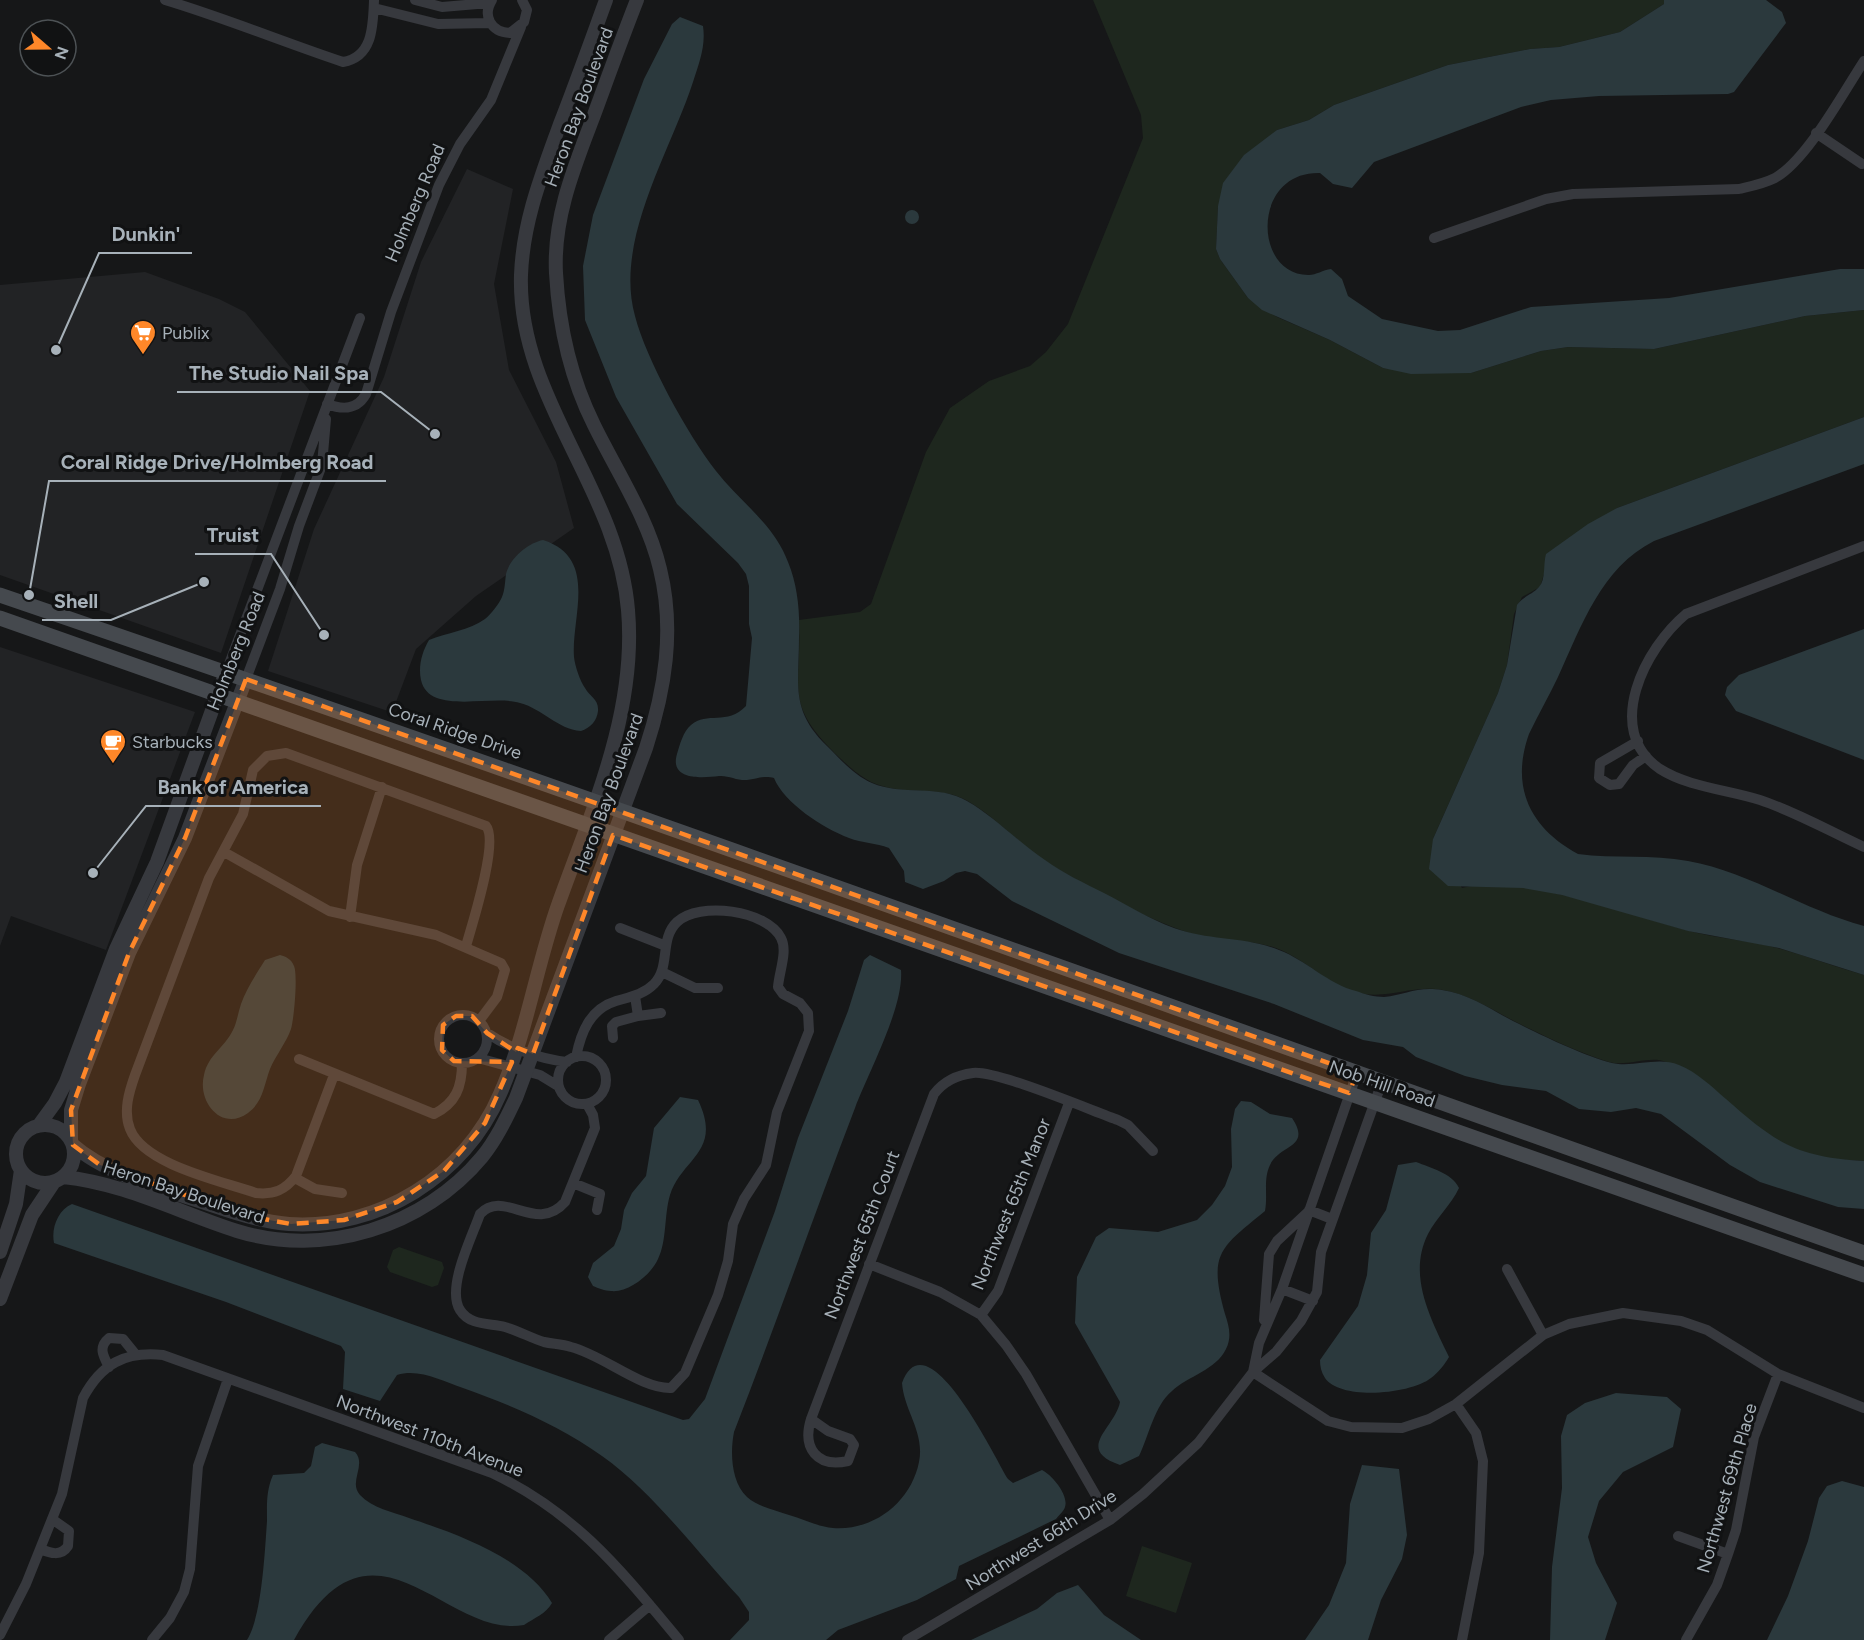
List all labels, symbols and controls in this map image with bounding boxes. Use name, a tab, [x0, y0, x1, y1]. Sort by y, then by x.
north arrow	[18, 18, 78, 78]
street label: Heron Bay Boulevard	[540, 24, 618, 190]
text: N	[51, 44, 73, 62]
street label: Holmberg Road	[380, 141, 450, 265]
callout: Dunkin'	[99, 215, 192, 253]
text: Dunkin'	[112, 222, 180, 246]
supermarket icon: Publix	[128, 318, 158, 356]
place label: Publix	[162, 322, 210, 344]
callout: The Studio Nail Spa	[177, 354, 381, 392]
text: The Studio Nail Spa	[189, 361, 369, 385]
callout: Coral Ridge Drive/Holmberg Road	[49, 443, 386, 481]
text: Coral Ridge Drive/Holmberg Road	[61, 450, 373, 474]
callout: Truist	[195, 516, 271, 554]
text: Truist	[207, 523, 259, 547]
callout: Shell	[42, 582, 111, 620]
street label: Holmberg Road	[202, 588, 270, 714]
text: Shell	[54, 589, 98, 613]
street label: Coral Ridge Drive	[385, 698, 525, 764]
street label: Heron Bay Boulevard	[570, 710, 648, 876]
cafe icon: Starbucks	[98, 727, 128, 765]
place label: Starbucks	[132, 731, 213, 753]
callout: Bank of America	[146, 768, 321, 806]
text: Bank of America	[157, 775, 309, 799]
street label: Nob Hill Road	[1326, 1056, 1438, 1112]
street label: Northwest 65th Manor	[966, 1115, 1056, 1293]
street label: Northwest 65th Court	[820, 1147, 904, 1322]
street label: Heron Bay Boulevard	[101, 1156, 267, 1228]
street label: Northwest 110th Avenue	[333, 1390, 527, 1482]
street label: Northwest 69th Place	[1692, 1401, 1762, 1575]
street label: Northwest 66th Drive	[961, 1485, 1121, 1595]

